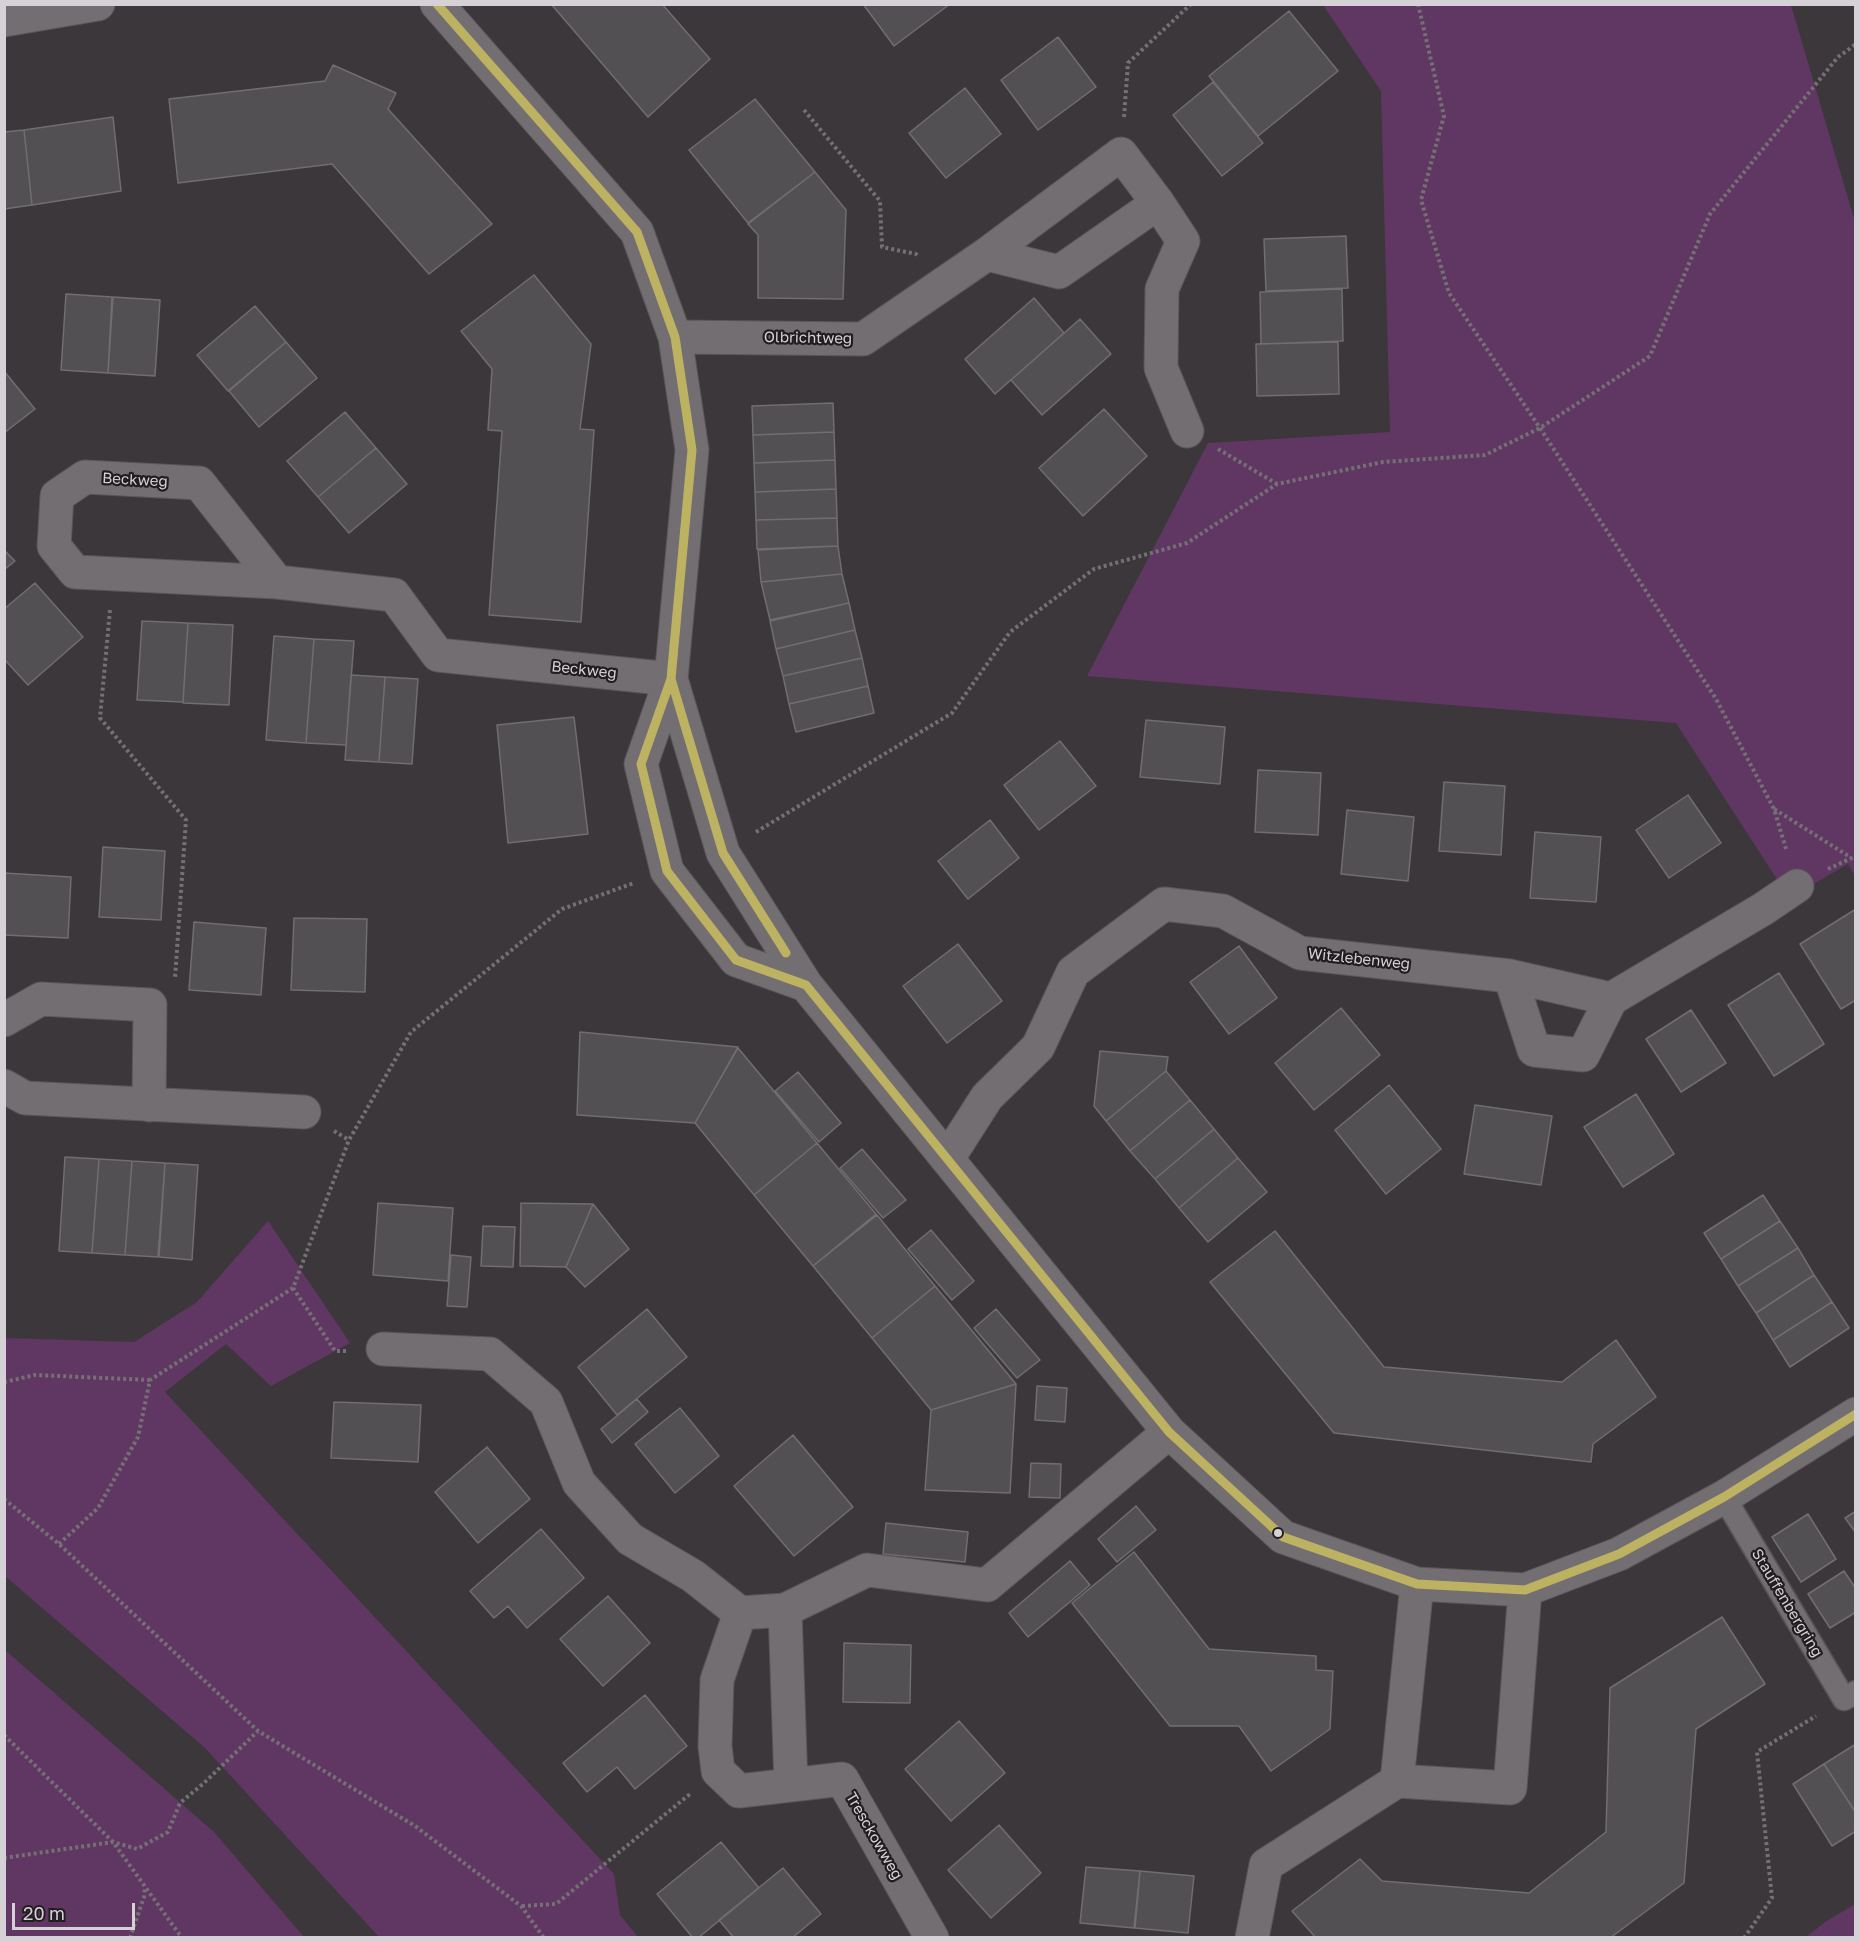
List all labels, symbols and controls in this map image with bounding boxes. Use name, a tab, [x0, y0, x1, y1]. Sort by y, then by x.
street label: Olbrichtweg	[764, 328, 852, 348]
street label: Beckweg	[102, 469, 168, 491]
street label: Beckweg	[551, 658, 617, 682]
street label: Witzlebenweg	[1307, 945, 1411, 973]
unlabelled marker	[1272, 1527, 1284, 1539]
street label: Stauffenbergring	[1748, 1546, 1826, 1660]
street label: Tresckowweg	[842, 1789, 906, 1883]
scale bar	[15, 1891, 138, 1929]
text: 20 m	[23, 1902, 65, 1924]

